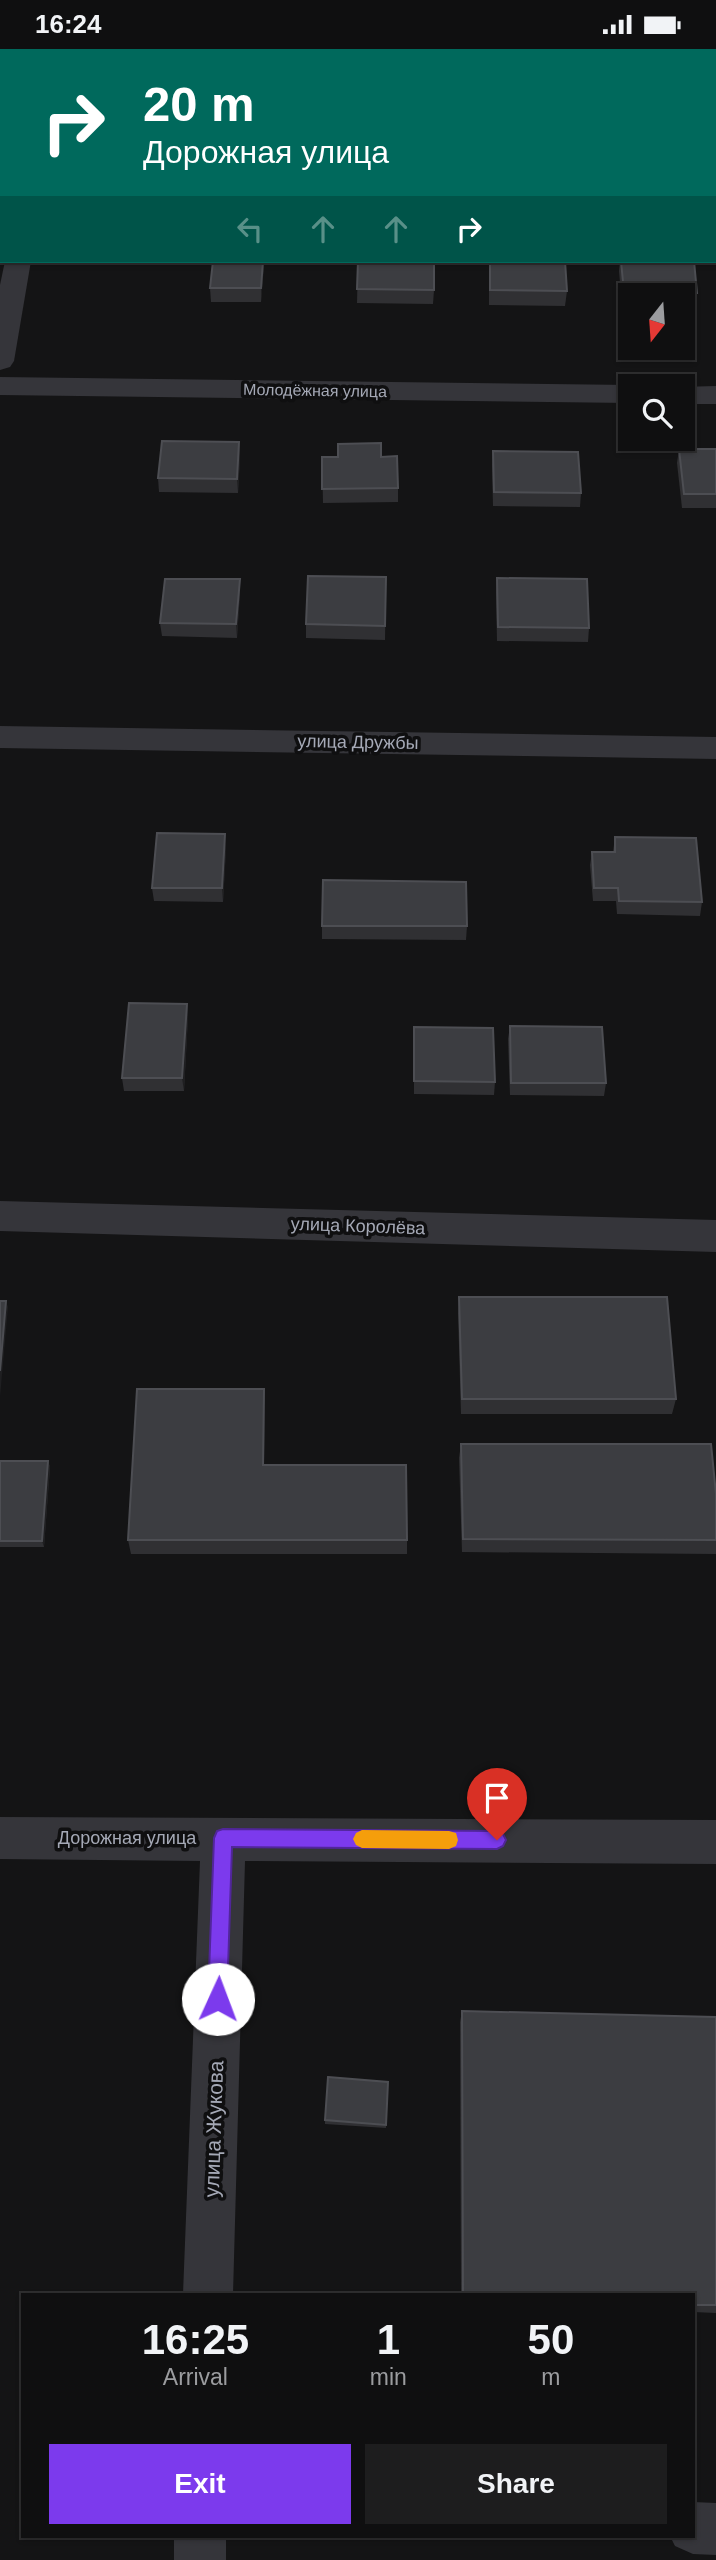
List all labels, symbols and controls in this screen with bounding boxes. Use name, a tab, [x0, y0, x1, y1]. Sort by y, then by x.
text: 16:24	[35, 9, 102, 39]
icon: right	[28, 77, 119, 168]
text: 20 m	[143, 77, 255, 131]
text: Дорожная улица	[143, 134, 389, 170]
icon: left	[231, 210, 269, 248]
icon: ahead	[304, 210, 342, 248]
icon: ahead	[377, 210, 415, 248]
icon: right	[450, 210, 488, 248]
north arrow	[618, 283, 695, 361]
map controls	[618, 283, 695, 451]
button: search	[618, 374, 695, 451]
street label: Молодёжная улица	[243, 381, 387, 400]
street label: улица Дружбы	[297, 731, 419, 753]
street label: улица Королёва	[290, 1214, 427, 1238]
pin	[467, 1768, 527, 1840]
icon: arrive	[478, 1779, 516, 1817]
street label: Дорожная улица	[58, 1828, 197, 1848]
position arrow	[181, 1962, 255, 2036]
street label: улица Жукова	[200, 2060, 227, 2198]
text: 16:25	[142, 2316, 249, 2363]
text: 1	[377, 2316, 400, 2363]
text: 50	[528, 2316, 574, 2363]
text: Arrival	[163, 2364, 228, 2390]
text: min	[370, 2364, 407, 2390]
text: m	[541, 2364, 560, 2390]
button: Exit	[49, 2444, 351, 2524]
button: Share	[365, 2444, 667, 2524]

